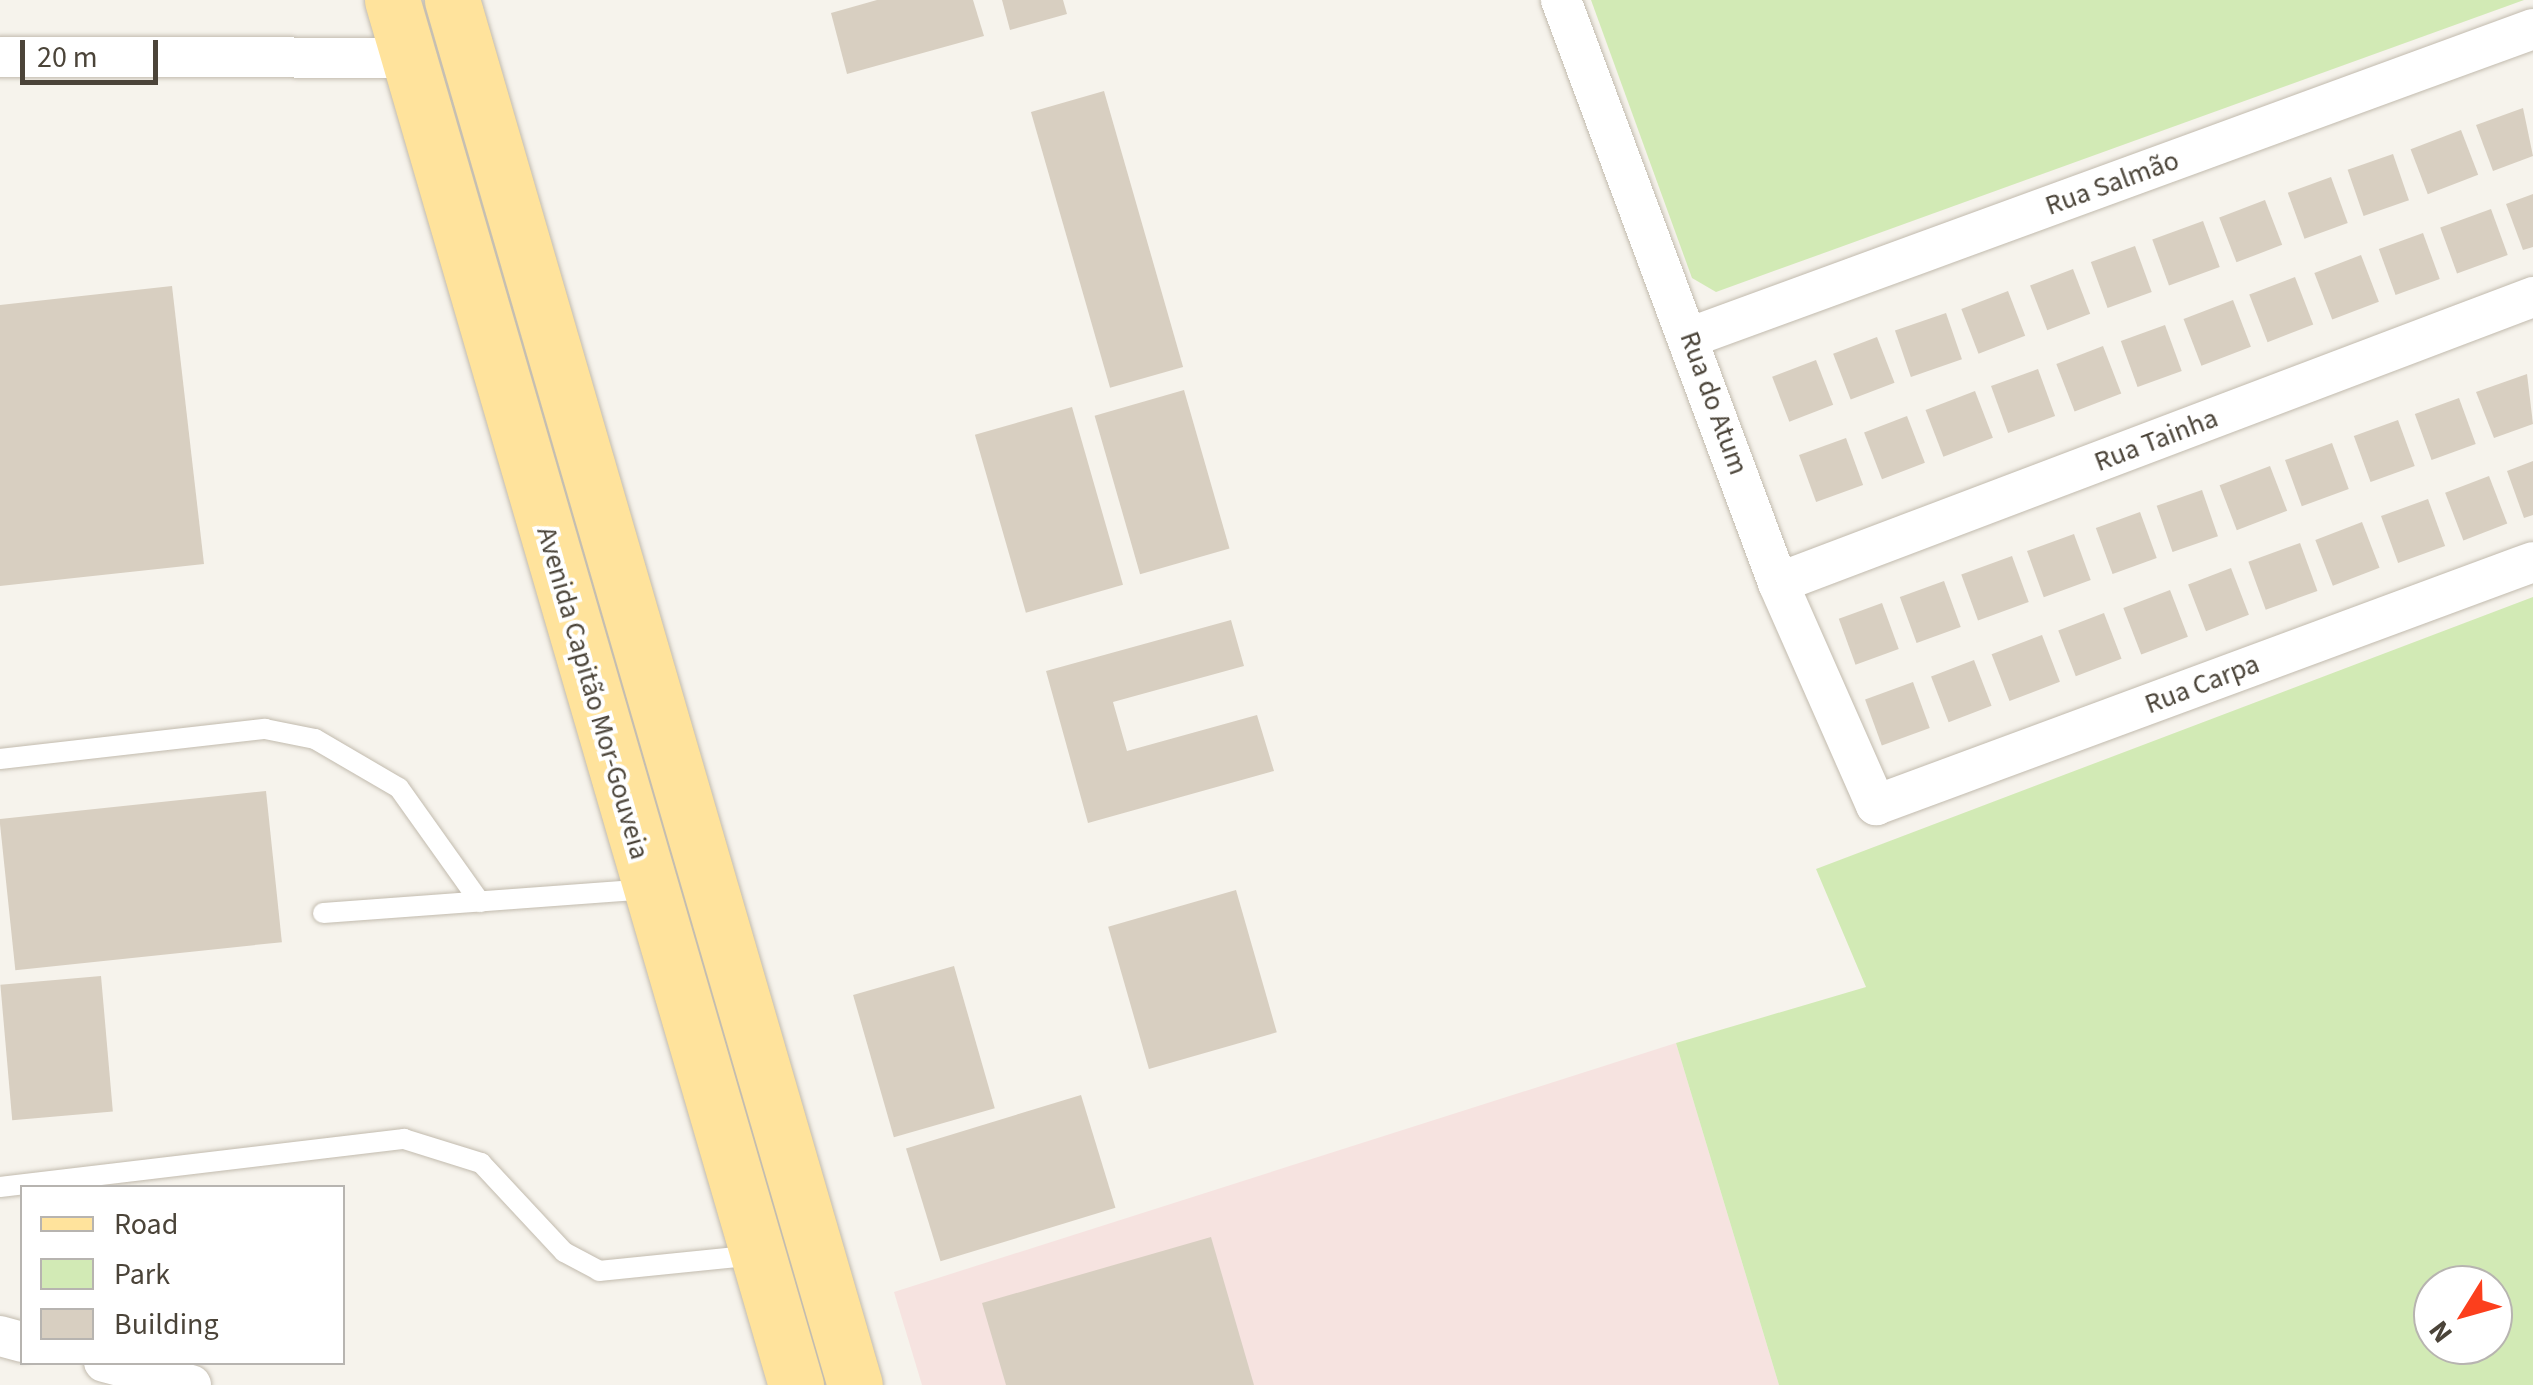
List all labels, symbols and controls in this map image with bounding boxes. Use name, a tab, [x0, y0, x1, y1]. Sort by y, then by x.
scale bar	[25, 20, 162, 82]
text: 20 m	[37, 36, 98, 79]
street label: Rua Salmão	[2041, 143, 2183, 223]
street label: Rua do Atum	[1673, 327, 1755, 479]
street label: Rua Tainha	[2090, 401, 2222, 479]
street label: Avenida Capitão Mor-Gouveia	[529, 523, 657, 863]
street label: Rua Carpa	[2140, 647, 2264, 721]
legend	[20, 1185, 345, 1365]
text: Road	[114, 1203, 178, 1246]
text: Park	[114, 1253, 170, 1296]
north arrow	[2413, 1265, 2513, 1365]
text: Building	[114, 1303, 219, 1346]
text: N	[2419, 1312, 2462, 1351]

